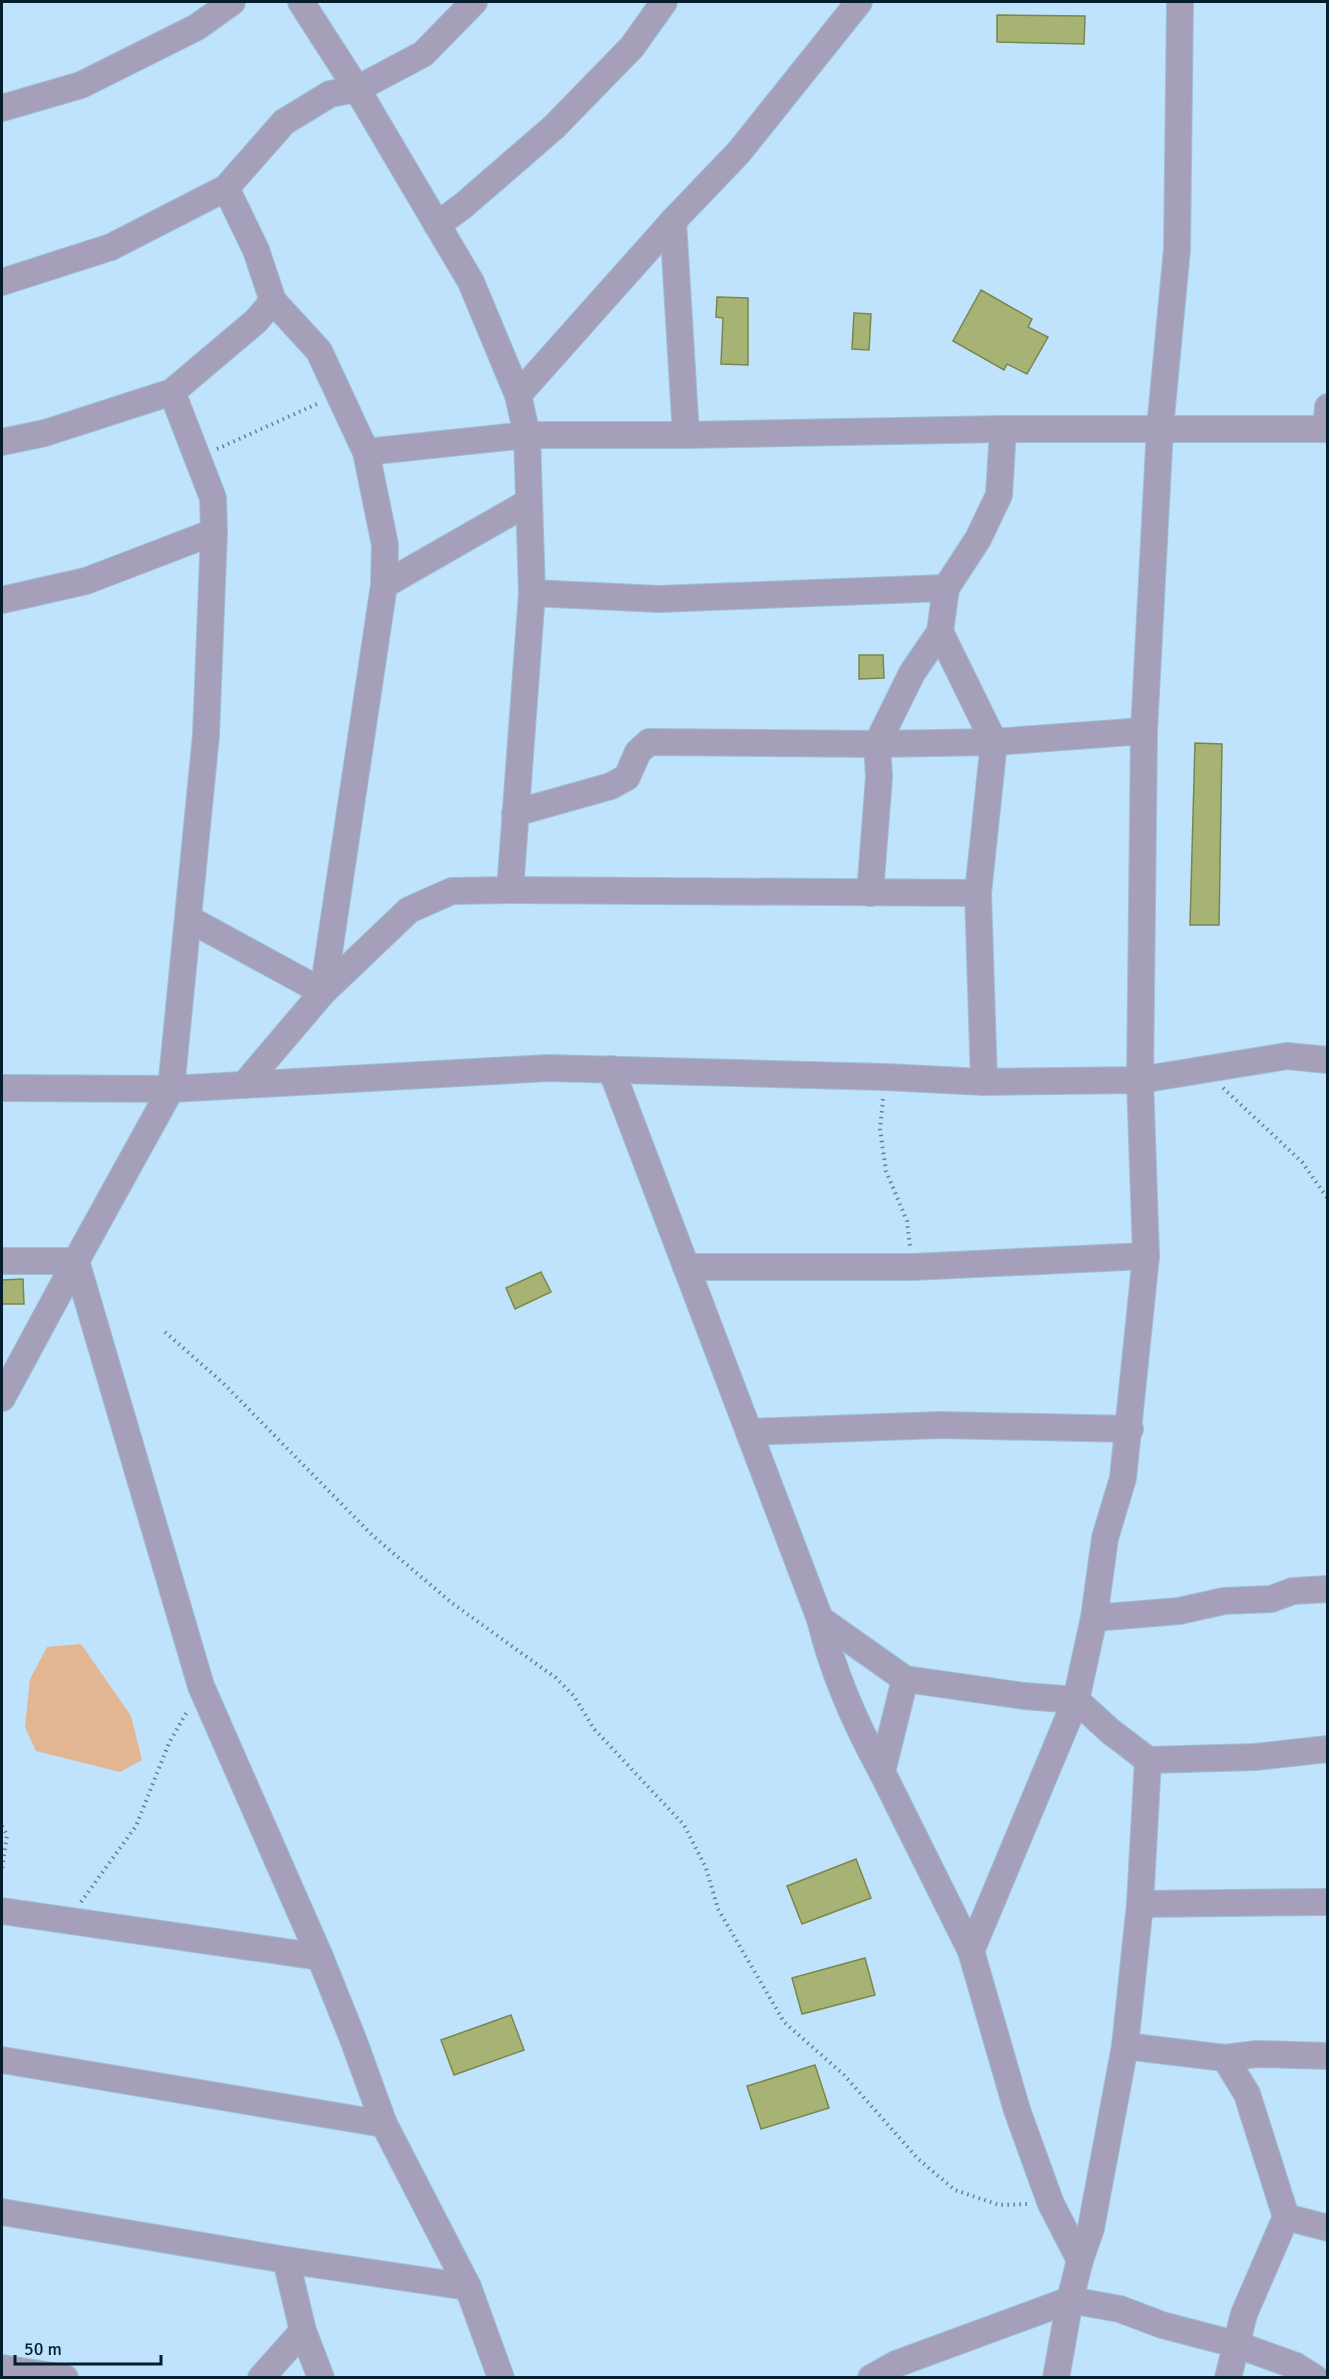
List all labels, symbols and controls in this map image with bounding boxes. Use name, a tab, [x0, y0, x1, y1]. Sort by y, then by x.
scale bar	[15, 2328, 160, 2366]
text: 50 m	[24, 2338, 62, 2360]

